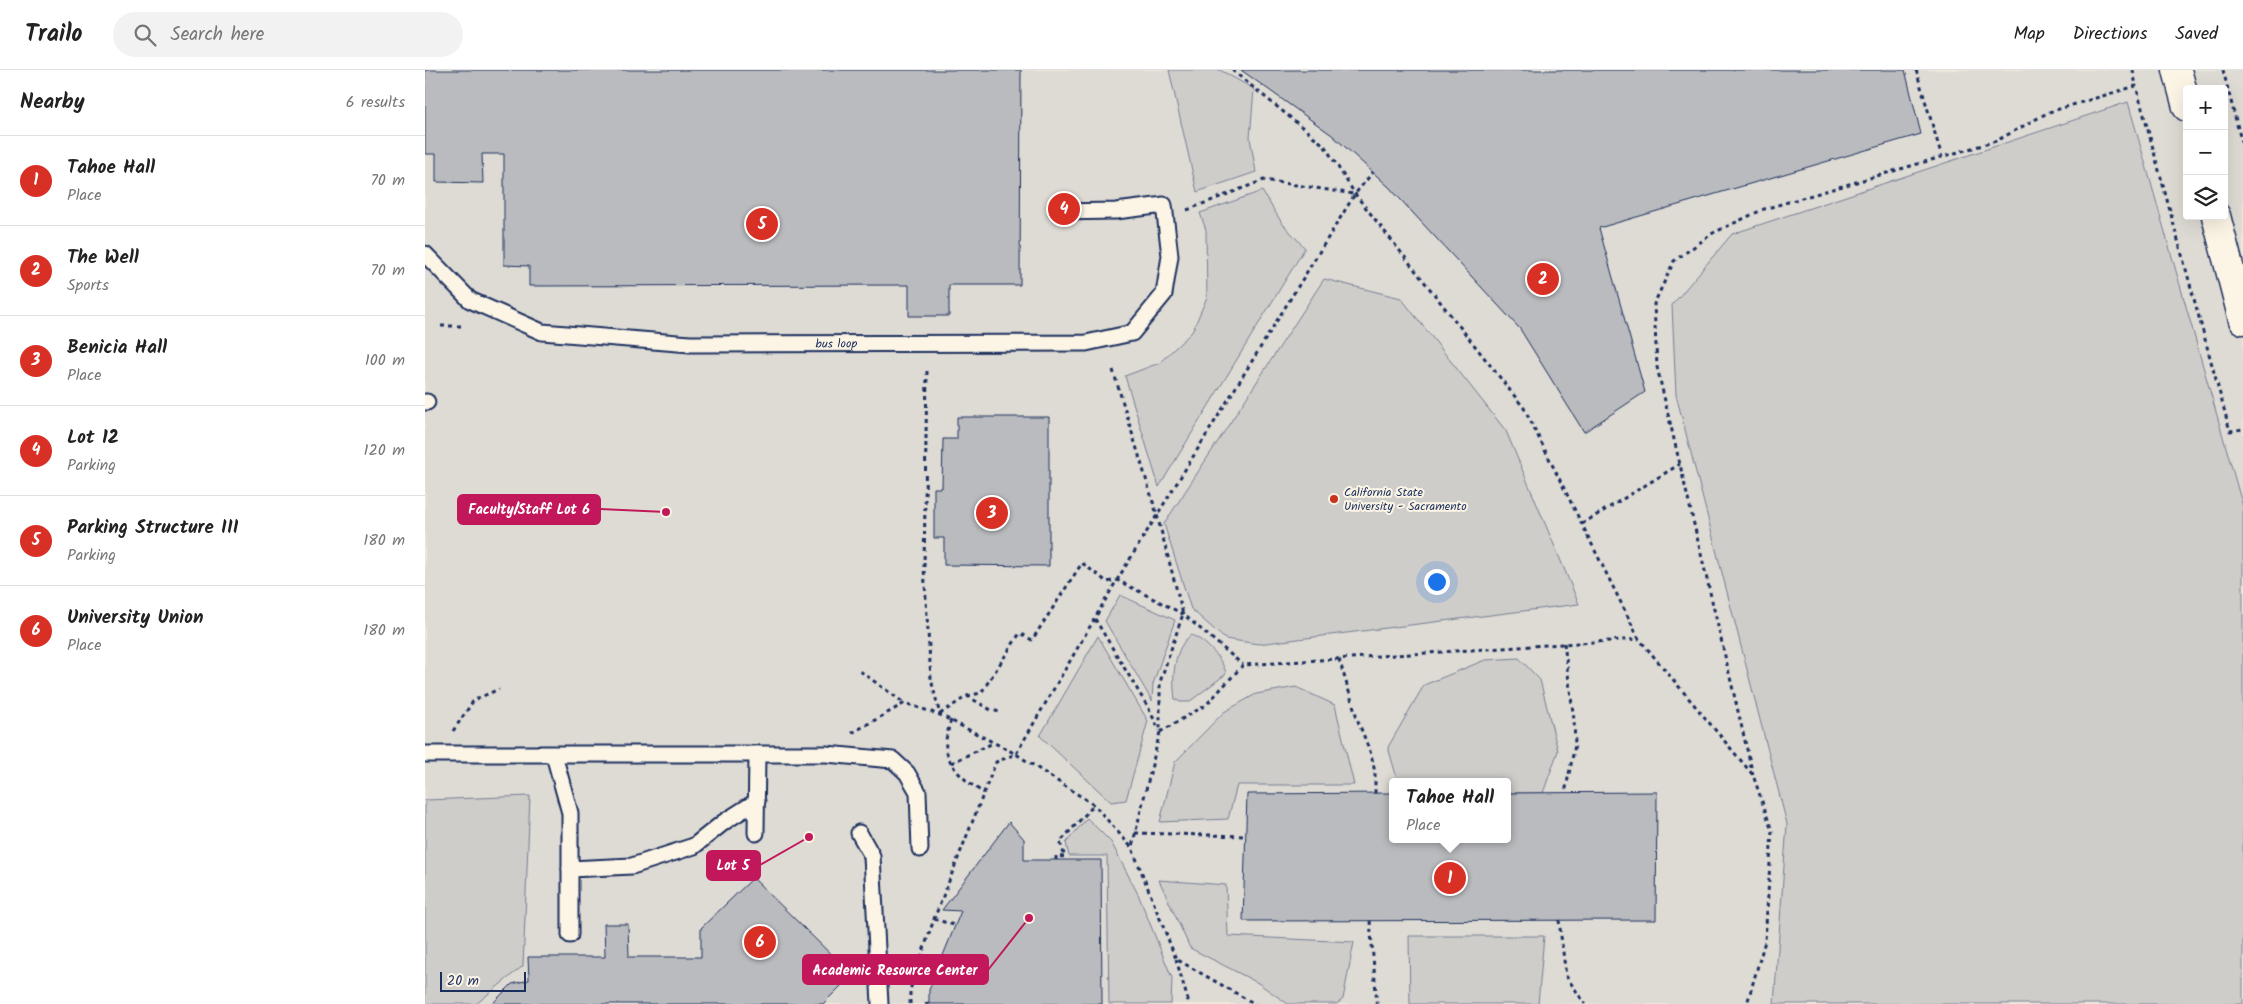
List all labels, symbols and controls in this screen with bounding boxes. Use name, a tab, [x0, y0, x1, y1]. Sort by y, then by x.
search box	[113, 12, 463, 57]
text: Trailo	[25, 15, 83, 54]
text: Search here	[171, 20, 264, 50]
text: Map	[2013, 20, 2045, 49]
text: Directions	[2073, 20, 2147, 49]
text: Saved	[2175, 20, 2218, 49]
icon: search	[131, 21, 159, 49]
map controls	[2183, 85, 2228, 220]
button: +	[2183, 85, 2228, 130]
text: Nearby	[20, 86, 85, 119]
text: 6 results	[346, 90, 405, 115]
button: −	[2183, 130, 2228, 175]
text: Tahoe Hall	[67, 153, 155, 183]
text: 1	[34, 168, 38, 193]
text: 70 m	[370, 168, 405, 193]
button: layers	[2183, 175, 2228, 220]
text: Place	[67, 183, 101, 208]
pin: 4	[1048, 190, 1080, 228]
pin: 5	[746, 205, 778, 243]
text: The Well	[67, 243, 139, 273]
text: 2	[31, 258, 41, 283]
text: 70 m	[370, 258, 405, 283]
pin: 2	[1527, 260, 1559, 298]
text: Sports	[67, 273, 109, 298]
text: Benicia Hall	[67, 333, 167, 363]
street label: bus loop	[816, 335, 857, 354]
text: 3	[32, 348, 40, 373]
text: 100 m	[365, 348, 405, 373]
text: Place	[67, 363, 101, 388]
text: Lot 12	[67, 423, 119, 453]
text: 4	[32, 438, 40, 463]
text: 120 m	[364, 438, 405, 463]
text: Parking	[67, 453, 116, 478]
place label: California State University - Sacramento	[1344, 483, 1467, 516]
marker: California State University - Sacramento	[1328, 493, 1340, 505]
pin: 3	[976, 494, 1008, 532]
callout: Faculty/Staff Lot 6	[458, 495, 600, 524]
text: Faculty/Staff Lot 6	[468, 499, 590, 521]
text: Parking Structure III	[67, 513, 239, 543]
text: 5	[32, 528, 40, 553]
text: 180 m	[363, 528, 405, 553]
text: Parking	[67, 543, 116, 568]
your location	[1424, 569, 1450, 595]
text: University Union	[67, 603, 203, 633]
text: 6	[32, 618, 40, 643]
text: 180 m	[363, 618, 405, 643]
text: Place	[67, 633, 101, 658]
popup	[1389, 778, 1511, 843]
text: Tahoe Hall	[1406, 783, 1494, 813]
text: Place	[1406, 813, 1440, 838]
callout: Lot 5	[707, 851, 760, 880]
text: Lot 5	[717, 855, 751, 877]
pin: 1	[1434, 859, 1466, 897]
pin: 6	[744, 923, 776, 961]
callout: Academic Resource Center	[803, 955, 988, 984]
text: Academic Resource Center	[812, 960, 978, 982]
scale bar	[440, 969, 526, 992]
text: 20 m	[447, 970, 479, 992]

